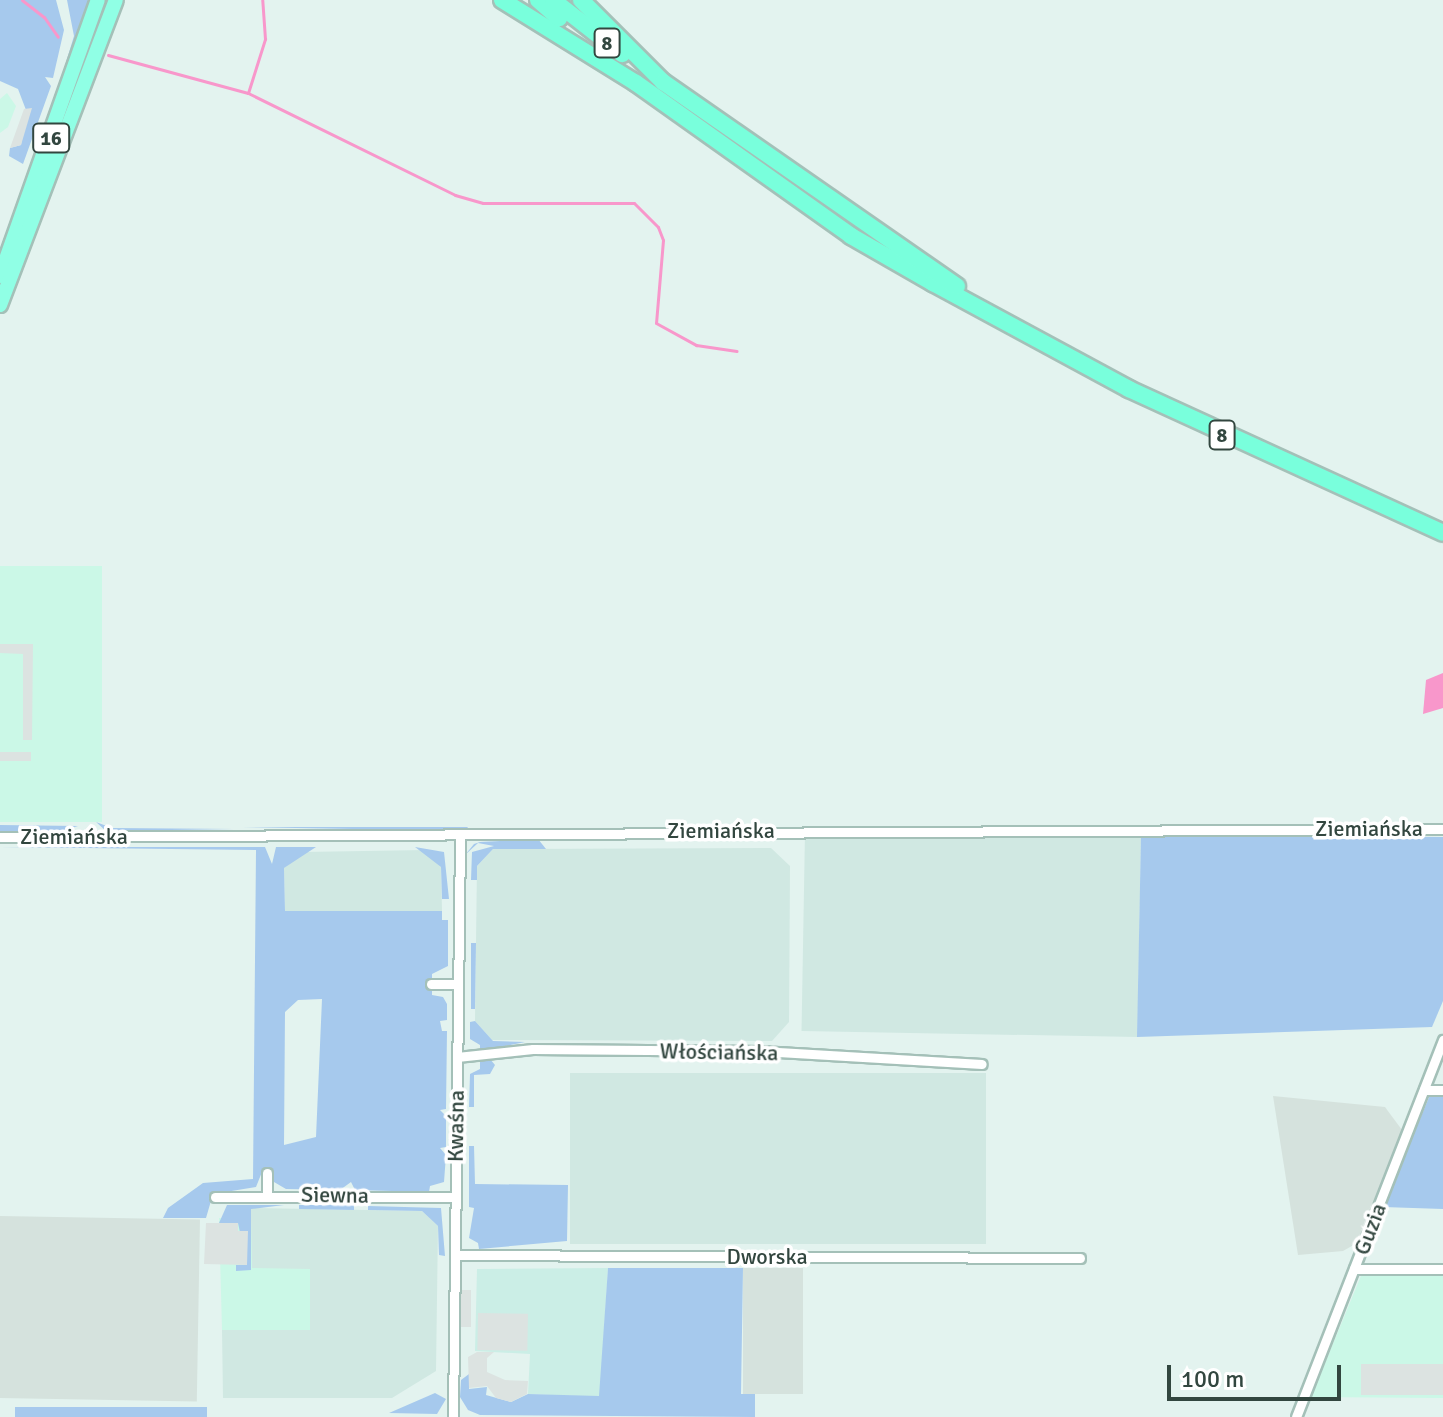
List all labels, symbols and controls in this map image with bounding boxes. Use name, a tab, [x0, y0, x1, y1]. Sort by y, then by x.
road number: 8	[593, 27, 621, 59]
road number: 16	[31, 122, 71, 154]
road number: 8	[1208, 419, 1236, 451]
street label: Ziemiańska	[1315, 816, 1423, 842]
street label: Ziemiańska	[667, 818, 775, 844]
street label: Ziemiańska	[20, 824, 128, 850]
street label: Włościańska	[659, 1038, 779, 1066]
street label: Kwaśna	[442, 1090, 470, 1162]
street label: Siewna	[301, 1181, 369, 1209]
street label: Guzia	[1348, 1199, 1392, 1259]
street label: Dworska	[726, 1244, 808, 1270]
scale bar	[1171, 1349, 1345, 1399]
text: 100 m	[1181, 1364, 1244, 1394]

